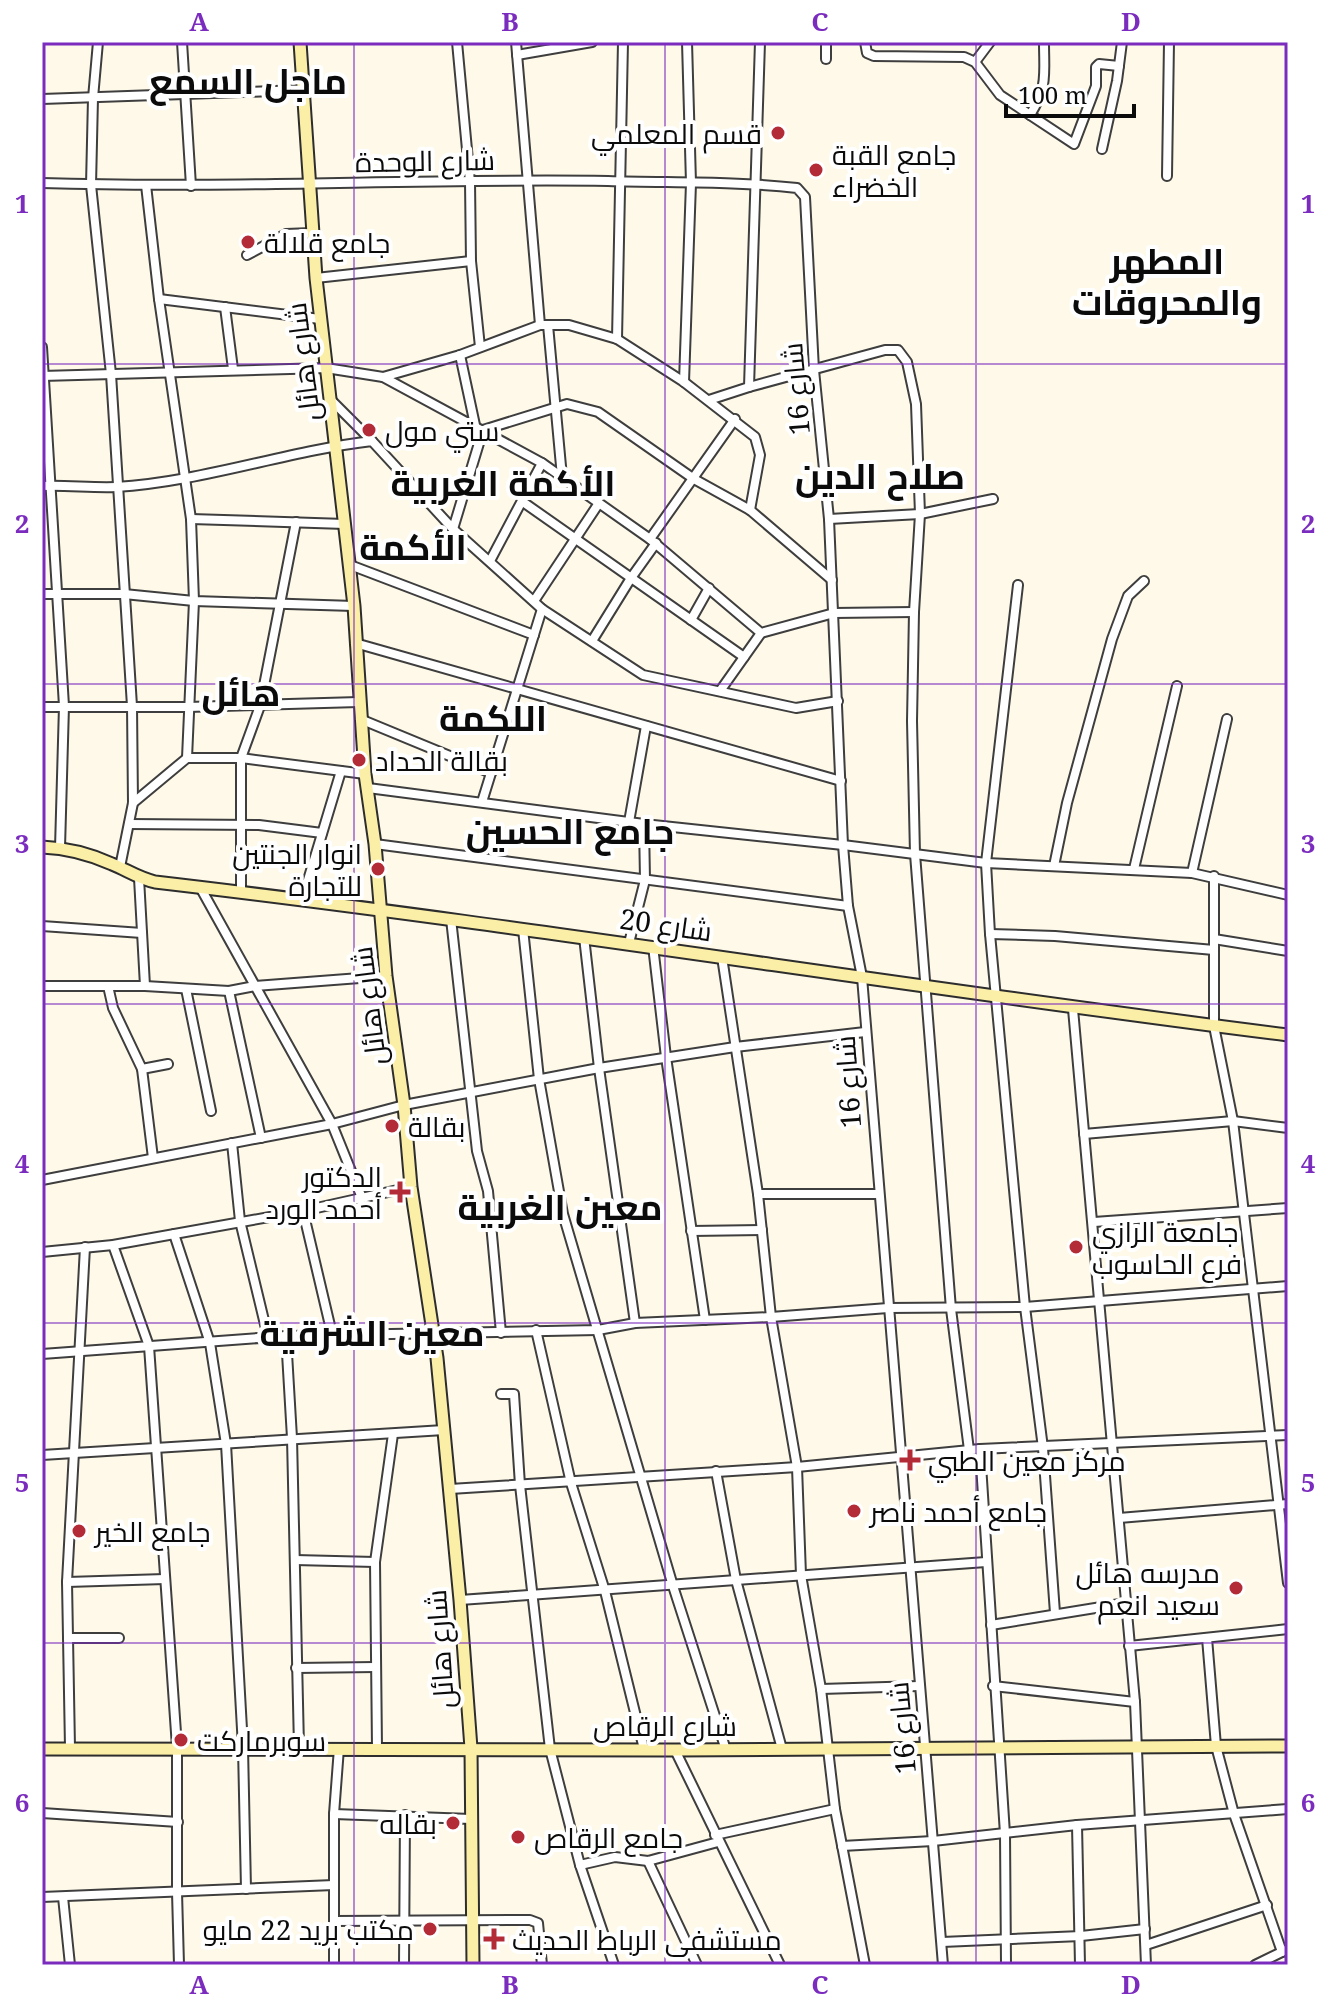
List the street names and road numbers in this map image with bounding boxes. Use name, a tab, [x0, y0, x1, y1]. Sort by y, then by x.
street label: شارع الوحدة	[355, 140, 495, 181]
street label: شارع هائل	[276, 300, 329, 423]
street label: شارع 16	[772, 341, 819, 437]
street label: شارع 20	[617, 899, 715, 950]
street label: شارع هائل	[342, 944, 395, 1067]
street label: شارع 16	[825, 1034, 870, 1130]
street label: شارع هائل	[416, 1588, 463, 1710]
street label: شارع 16	[878, 1680, 925, 1776]
street label: شارع الرقاص	[593, 1706, 737, 1745]

